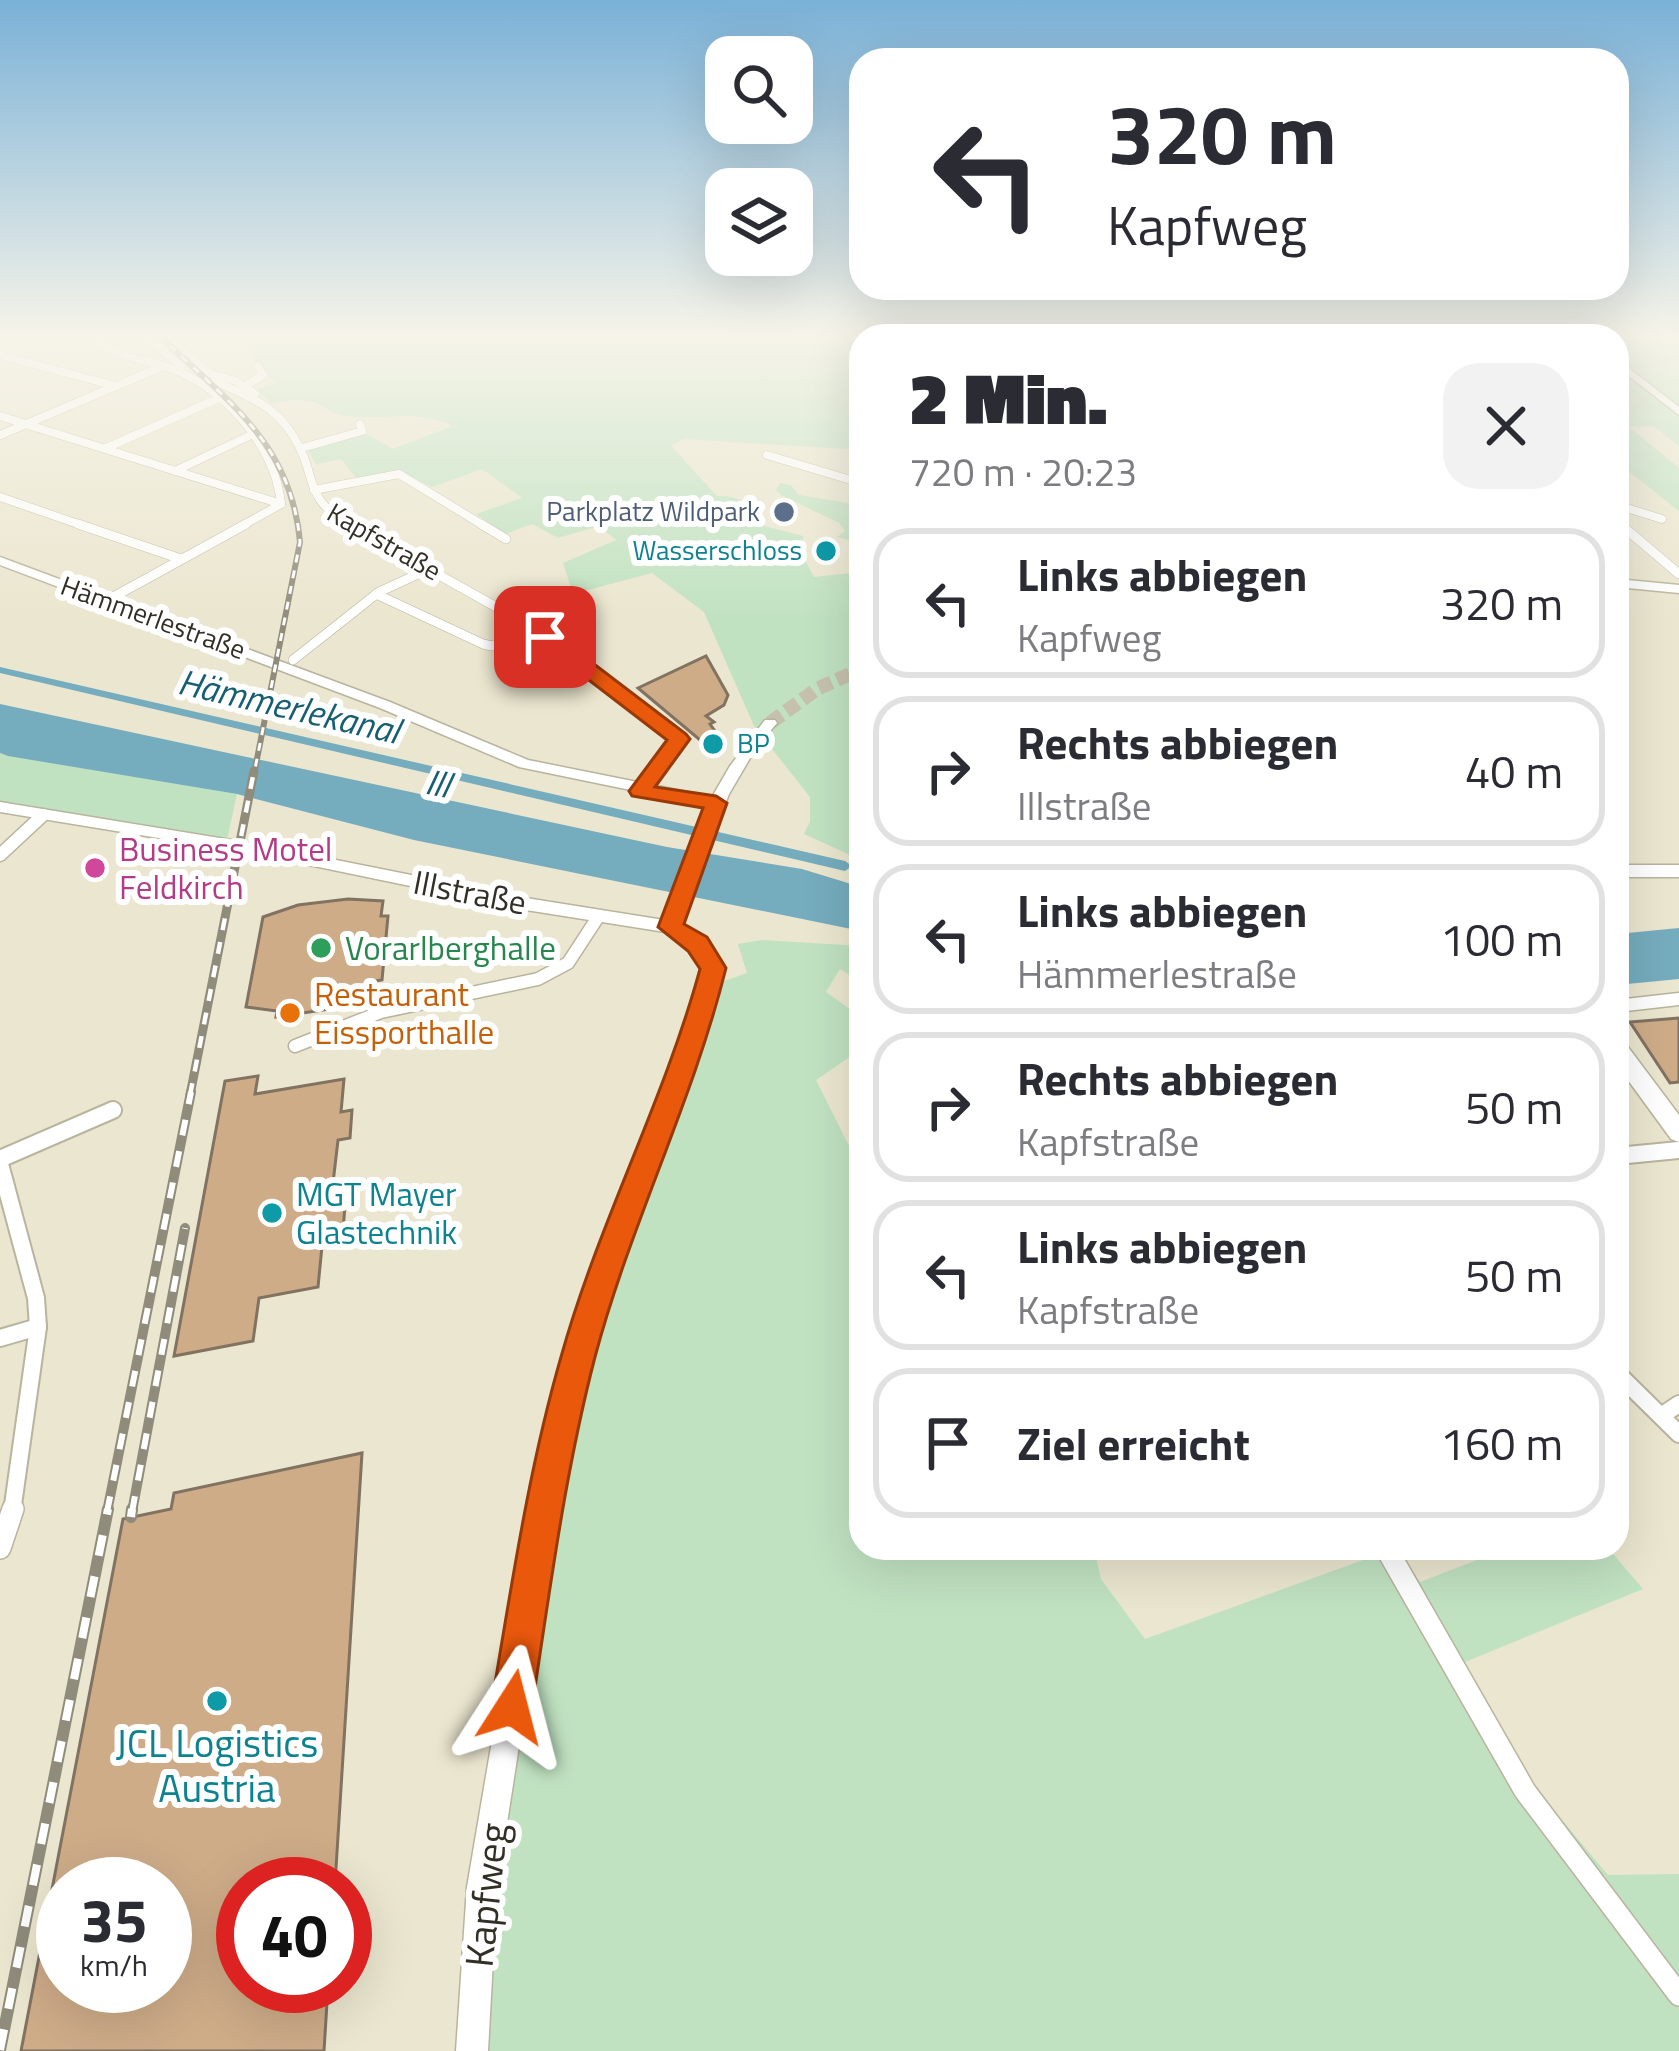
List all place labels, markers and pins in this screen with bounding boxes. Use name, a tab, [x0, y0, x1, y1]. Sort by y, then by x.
place label: Parkplatz Wildpark	[546, 490, 760, 531]
marker: Parkplatz Wildpark	[771, 499, 797, 525]
place label: Wasserschloss	[632, 529, 802, 570]
marker: Wasserschloss	[813, 538, 839, 564]
pin	[494, 586, 596, 688]
place label: BP	[737, 722, 770, 763]
marker: BP	[700, 731, 726, 757]
place label: Business Motel Feldkirch	[119, 824, 332, 912]
marker: Business Motel Feldkirch	[82, 855, 108, 881]
place label: Vorarlberghalle	[345, 923, 556, 973]
marker: Vorarlberghalle	[308, 935, 334, 961]
place label: Restaurant Eissporthalle	[314, 969, 494, 1057]
marker: Restaurant Eissporthalle	[277, 1000, 303, 1026]
place label: MGT Mayer Glastechnik	[296, 1169, 457, 1257]
marker: MGT Mayer Glastechnik	[259, 1200, 285, 1226]
marker: JCL Logistics Austria	[204, 1688, 230, 1714]
place label: JCL Logistics Austria	[116, 1713, 318, 1817]

